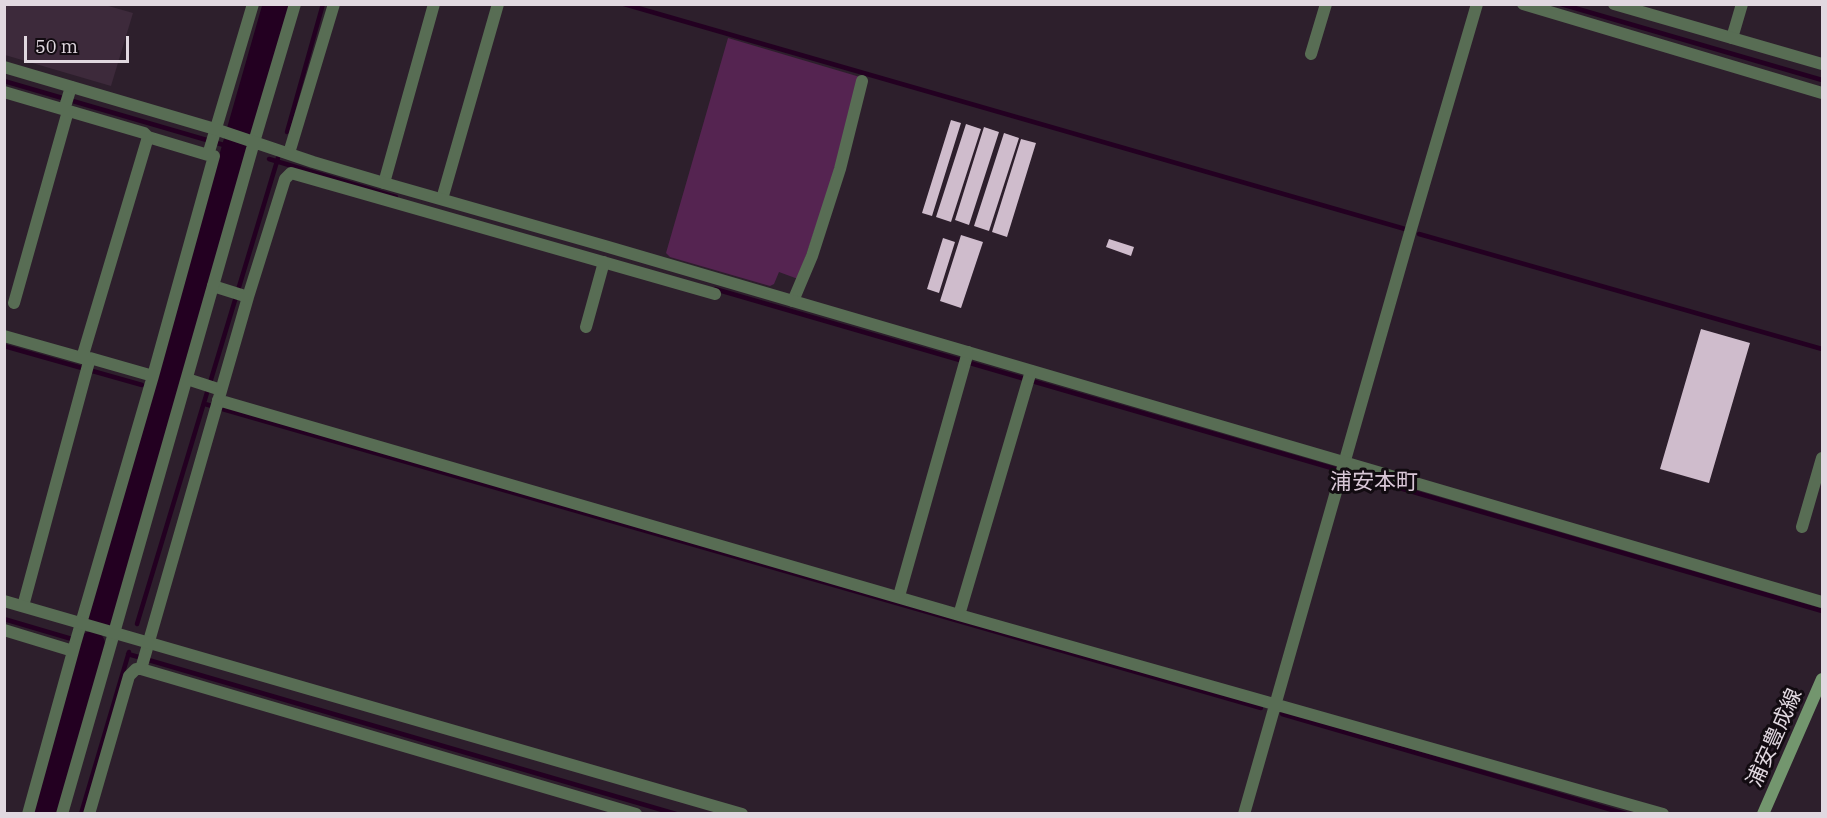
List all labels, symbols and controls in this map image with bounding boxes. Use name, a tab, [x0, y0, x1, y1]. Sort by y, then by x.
scale bar	[27, 24, 132, 62]
text: 50 m	[35, 35, 78, 58]
district label: 浦安本町	[1330, 470, 1418, 496]
street label: 浦安豊成線	[1742, 685, 1808, 791]

